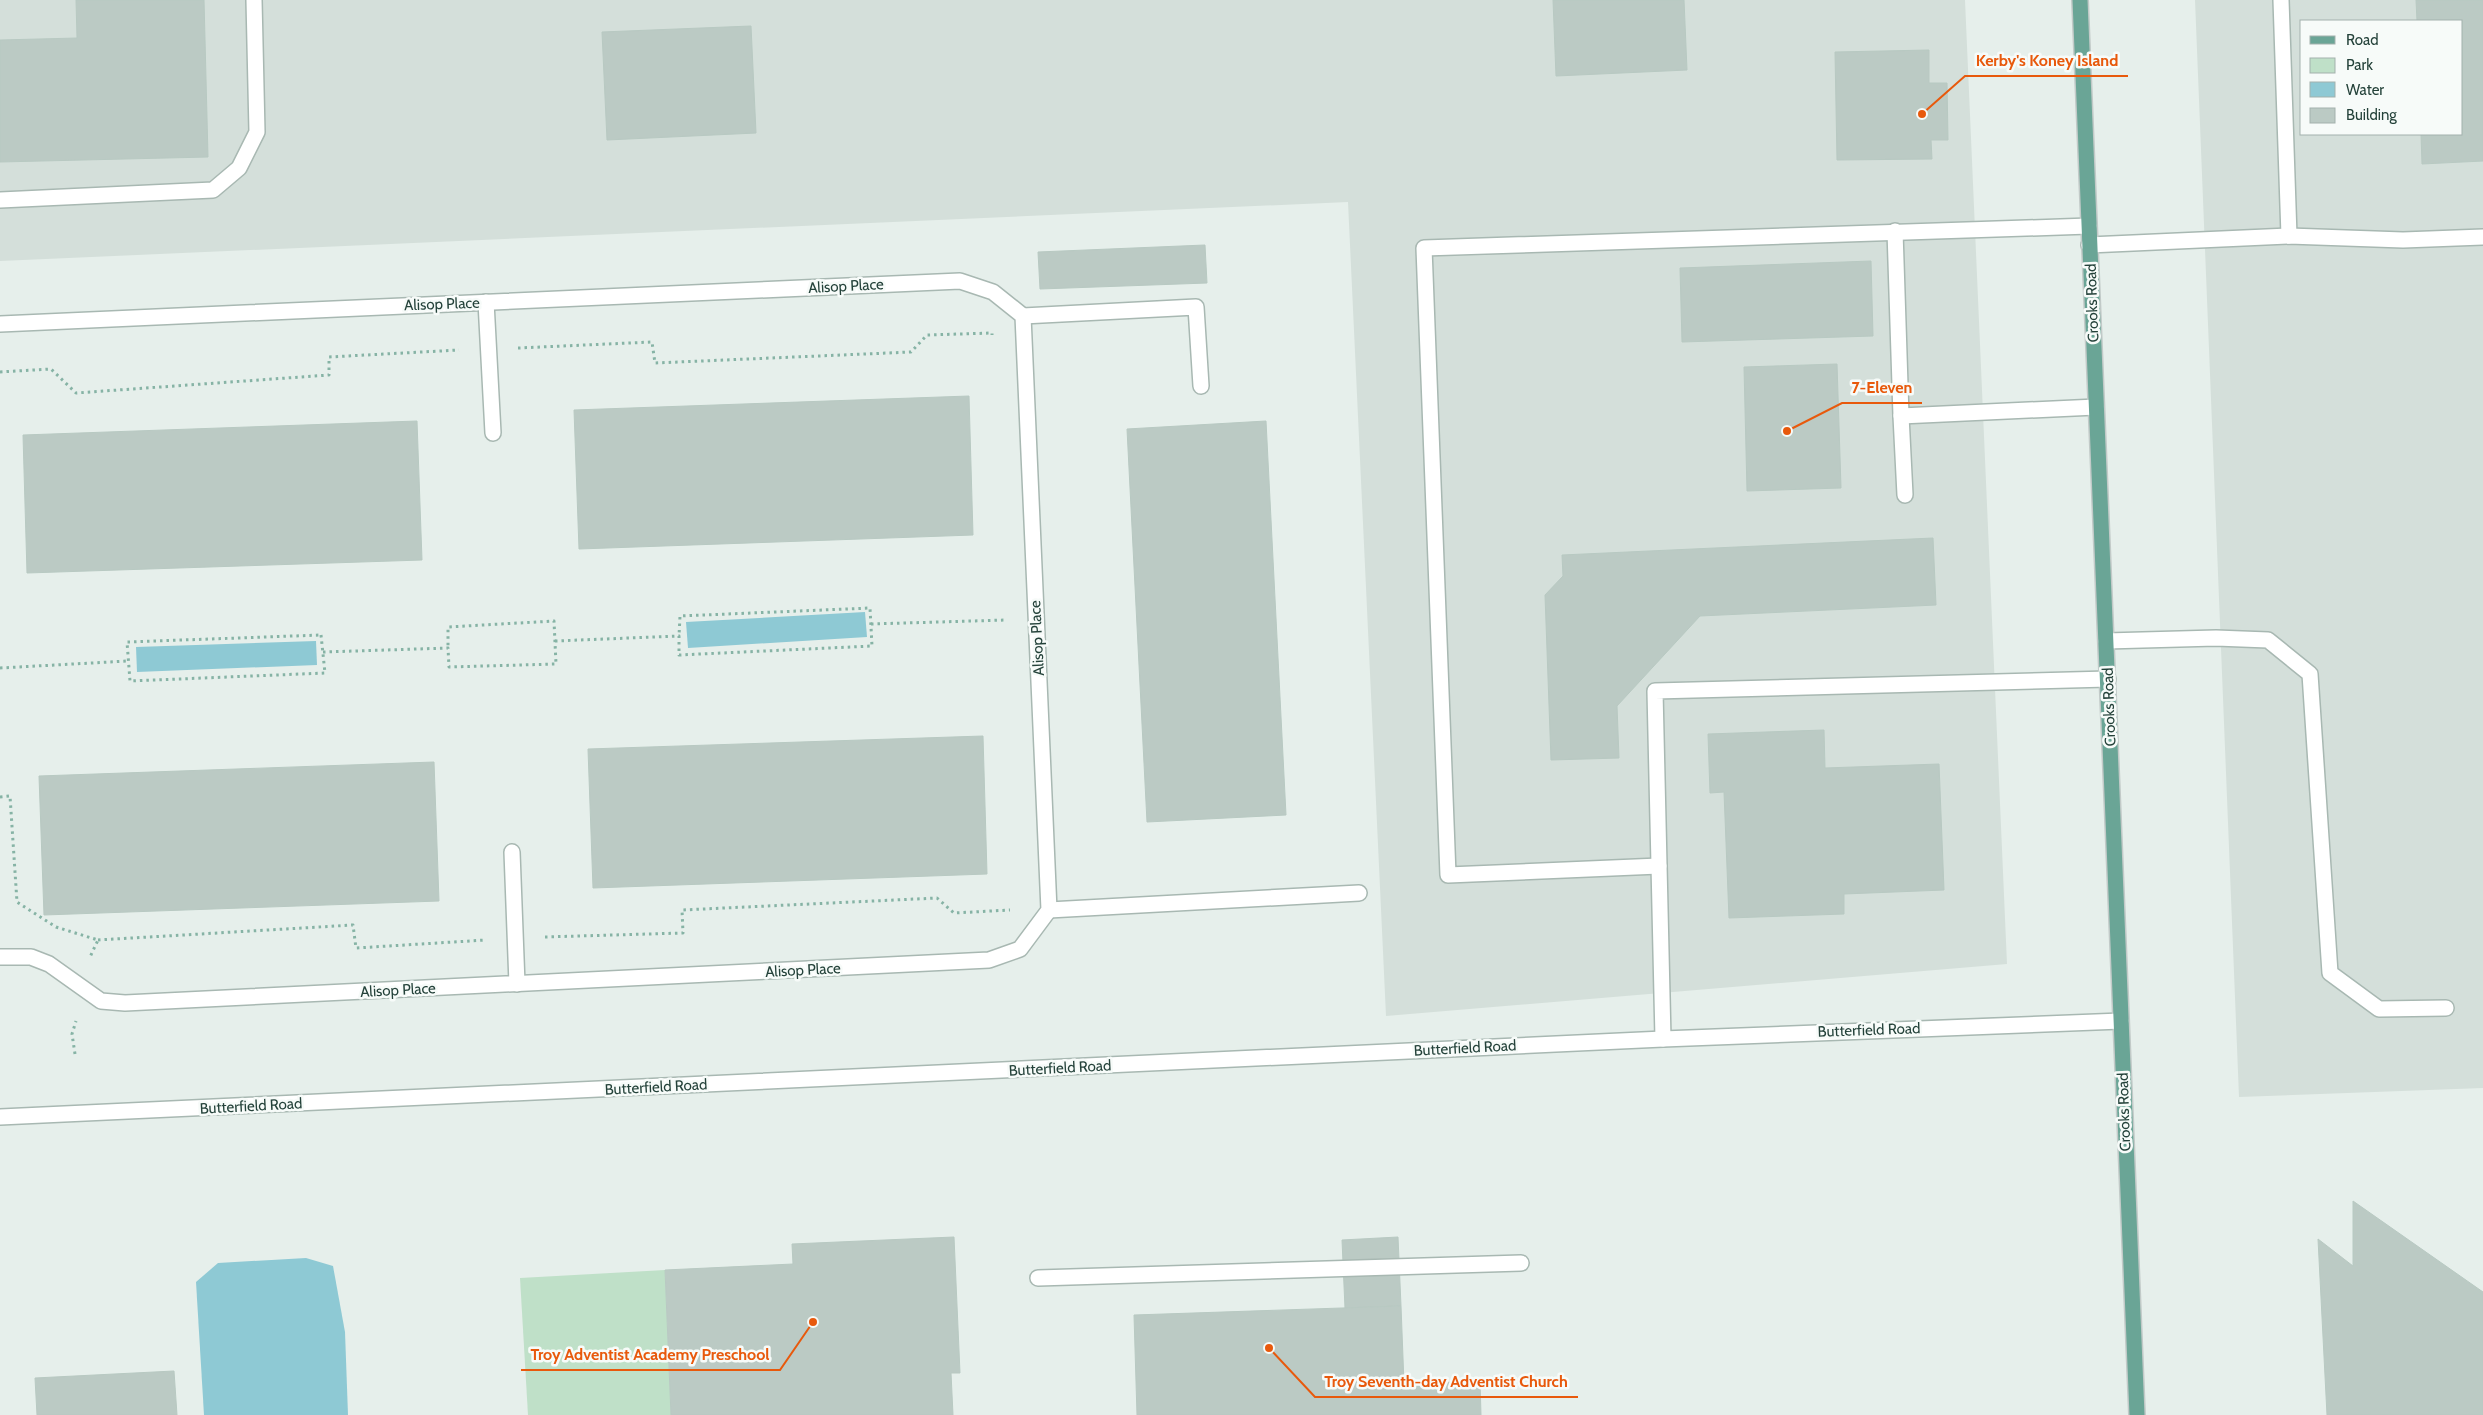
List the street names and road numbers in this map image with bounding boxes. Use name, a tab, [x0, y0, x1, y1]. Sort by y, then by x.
street label: Crooks Road	[2082, 263, 2102, 343]
street label: Alisop Place	[808, 275, 885, 297]
street label: Alisop Place	[404, 294, 480, 314]
street label: Alisop Place	[1026, 599, 1048, 676]
street label: Crooks Road	[2099, 667, 2119, 747]
street label: Alisop Place	[765, 959, 842, 981]
street label: Alisop Place	[360, 979, 437, 1001]
street label: Butterfield Road	[1817, 1019, 1921, 1041]
street label: Butterfield Road	[1413, 1036, 1517, 1060]
street label: Butterfield Road	[1008, 1056, 1112, 1080]
street label: Crooks Road	[2114, 1072, 2134, 1152]
street label: Butterfield Road	[604, 1075, 708, 1099]
street label: Butterfield Road	[199, 1094, 303, 1118]

